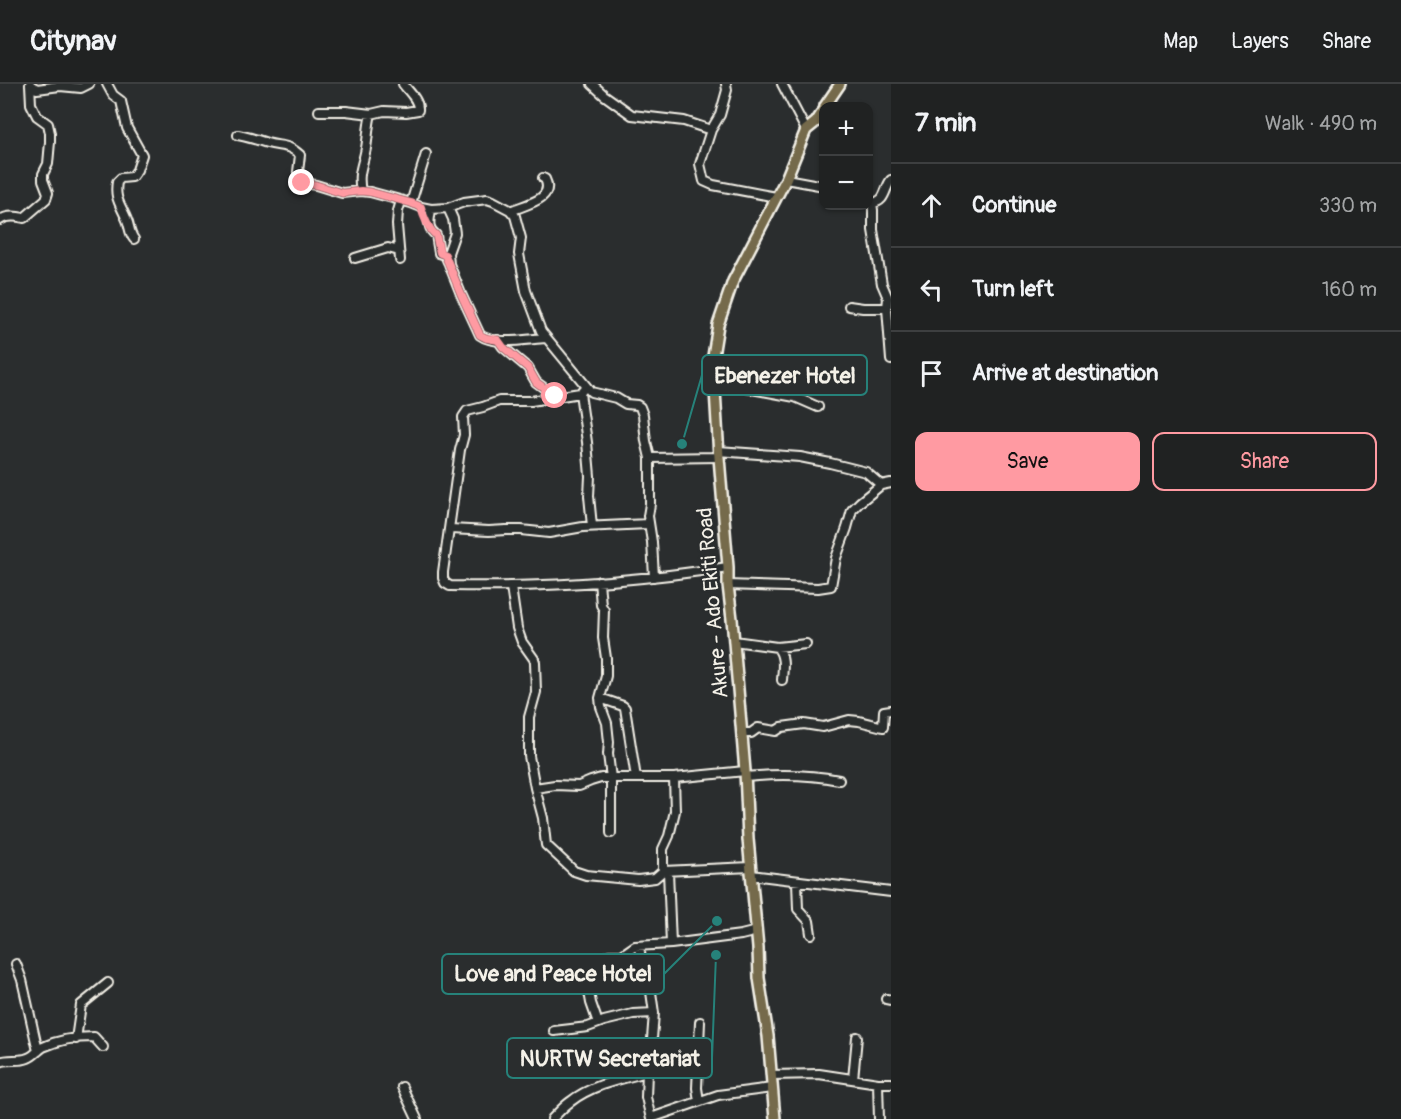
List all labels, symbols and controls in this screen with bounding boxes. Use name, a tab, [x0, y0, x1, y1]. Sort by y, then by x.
text: Citynav	[30, 24, 117, 59]
text: Map	[1163, 28, 1198, 55]
text: Layers	[1231, 28, 1289, 55]
text: Share	[1322, 28, 1371, 55]
map controls	[819, 102, 873, 210]
button: +	[819, 102, 873, 156]
text: 7 min	[915, 107, 977, 139]
text: Walk · 490 m	[1265, 111, 1377, 136]
button: −	[819, 156, 873, 210]
route end	[288, 169, 314, 195]
icon: ahead	[915, 189, 948, 222]
text: Continue	[972, 191, 1056, 219]
text: 330 m	[1319, 193, 1377, 218]
icon: left	[915, 273, 948, 306]
text: Turn left	[972, 275, 1054, 303]
text: 160 m	[1322, 277, 1377, 302]
callout: Ebenezer Hotel	[702, 355, 867, 395]
icon: arrive	[915, 357, 948, 390]
text: Arrive at destination	[972, 359, 1158, 387]
text: Ebenezer Hotel	[714, 362, 856, 390]
route start	[541, 382, 567, 408]
button: Save	[915, 432, 1140, 491]
button: Share	[1152, 432, 1377, 491]
street label: Akure - Ado Ekiti Road	[691, 506, 735, 700]
callout: Love and Peace Hotel	[442, 954, 664, 994]
text: Love and Peace Hotel	[454, 960, 652, 988]
callout: NURTW Secretariat	[507, 1038, 712, 1078]
text: NURTW Secretariat	[520, 1045, 701, 1073]

